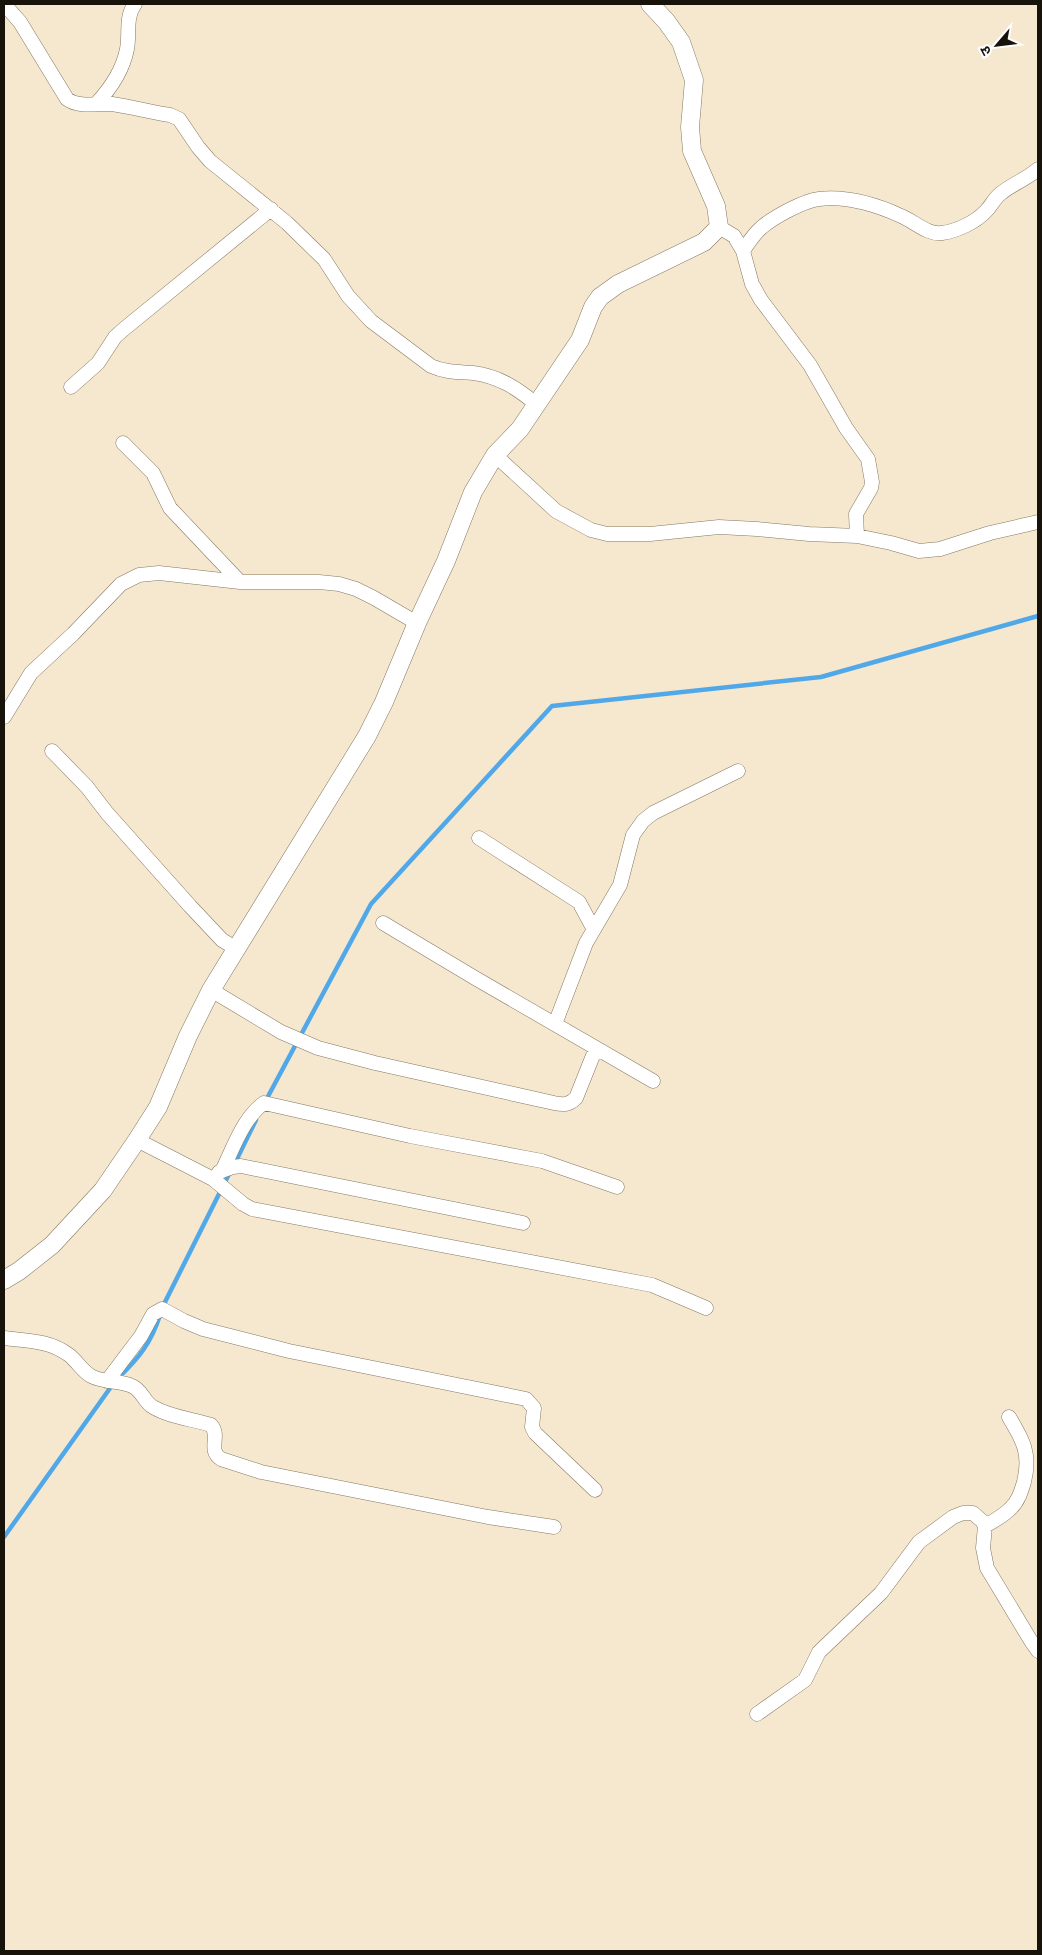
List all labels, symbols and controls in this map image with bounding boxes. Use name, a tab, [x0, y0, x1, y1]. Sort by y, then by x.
north arrow	[972, 20, 1022, 70]
text: उ	[976, 43, 995, 58]

